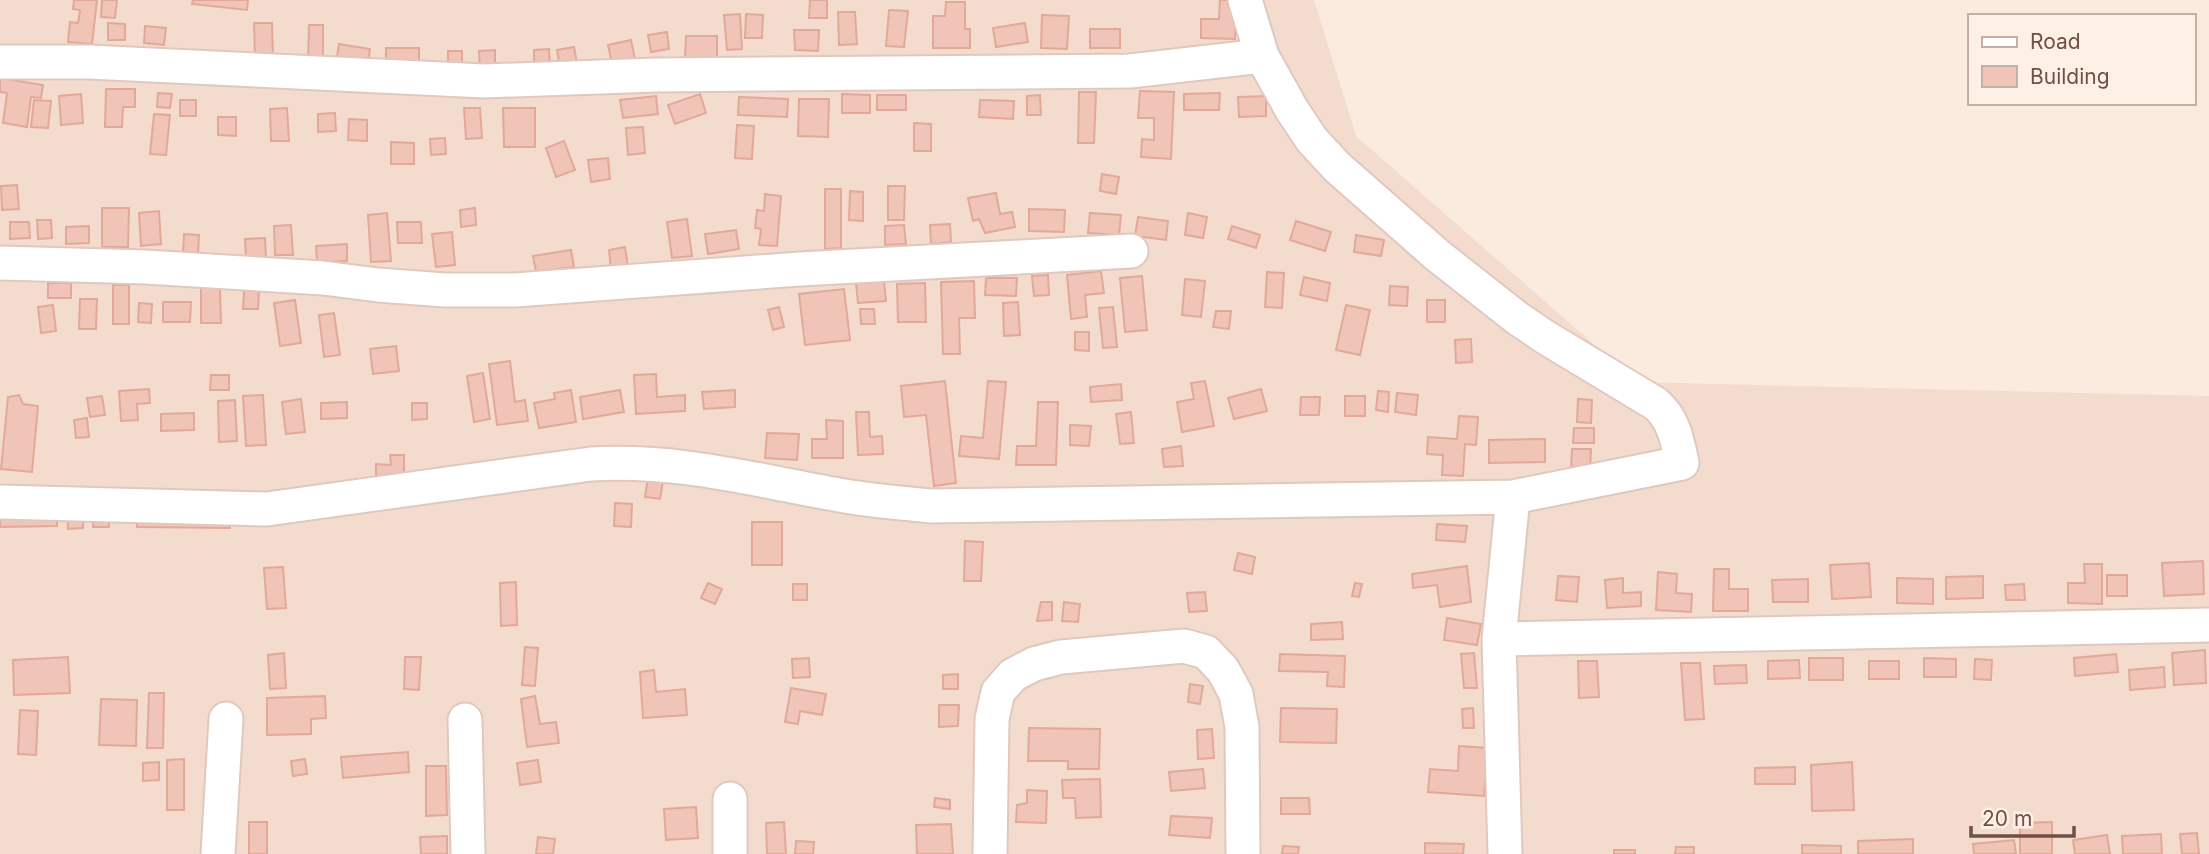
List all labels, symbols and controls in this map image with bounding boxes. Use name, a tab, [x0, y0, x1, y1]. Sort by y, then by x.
legend	[1968, 14, 2195, 105]
text: Road	[2030, 29, 2081, 54]
text: Building	[2030, 64, 2110, 89]
scale bar	[1971, 794, 2074, 838]
text: 20 m	[1982, 806, 2032, 831]

